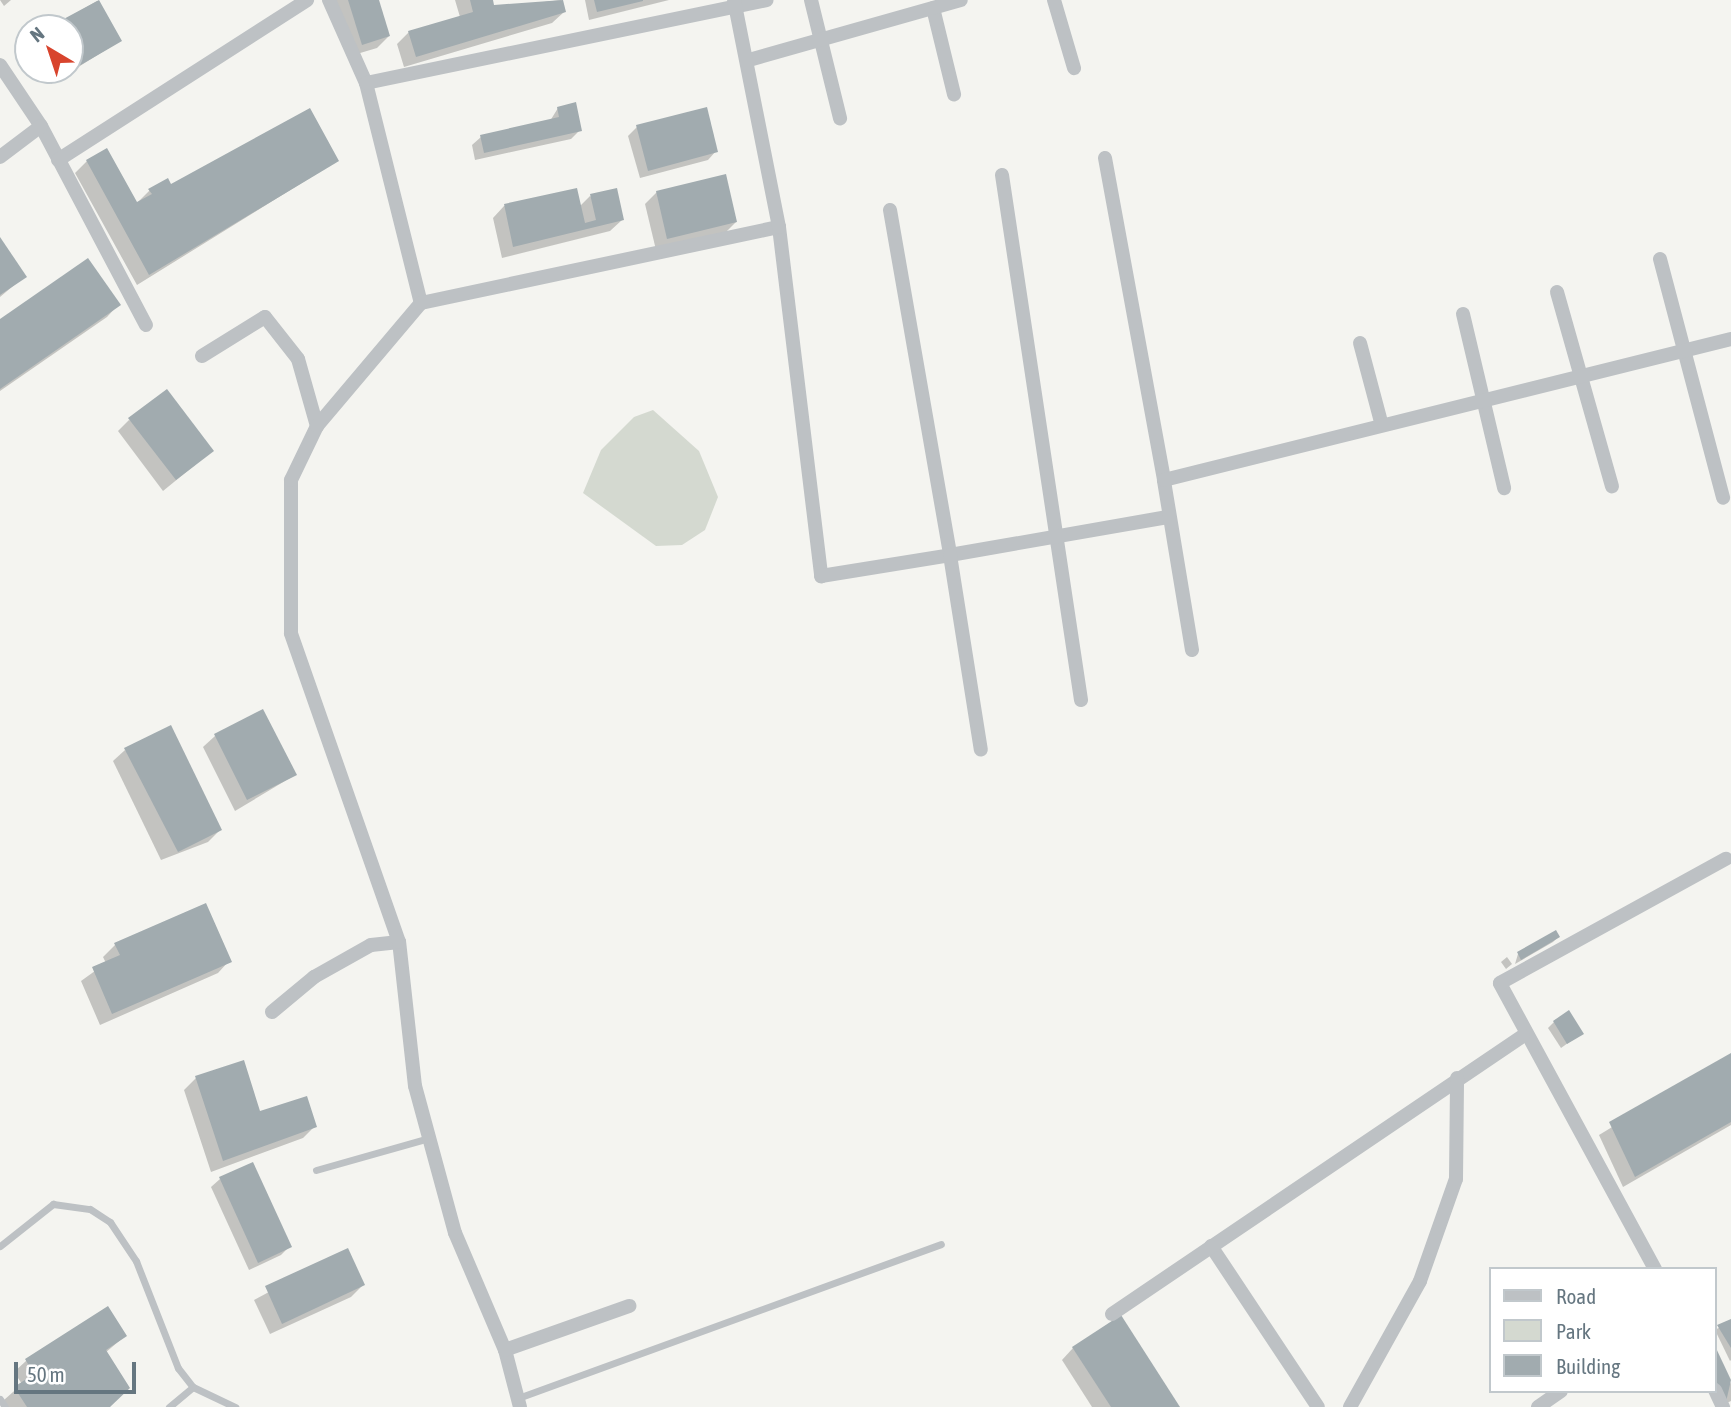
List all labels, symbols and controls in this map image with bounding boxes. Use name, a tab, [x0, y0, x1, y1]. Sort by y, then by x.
north arrow	[14, 14, 84, 84]
text: N	[26, 22, 48, 46]
legend	[1490, 1267, 1717, 1393]
text: Road	[1556, 1284, 1596, 1308]
text: Park	[1556, 1319, 1591, 1343]
scale bar	[18, 1348, 140, 1392]
text: Building	[1556, 1354, 1620, 1378]
text: 50 m	[27, 1362, 65, 1386]

